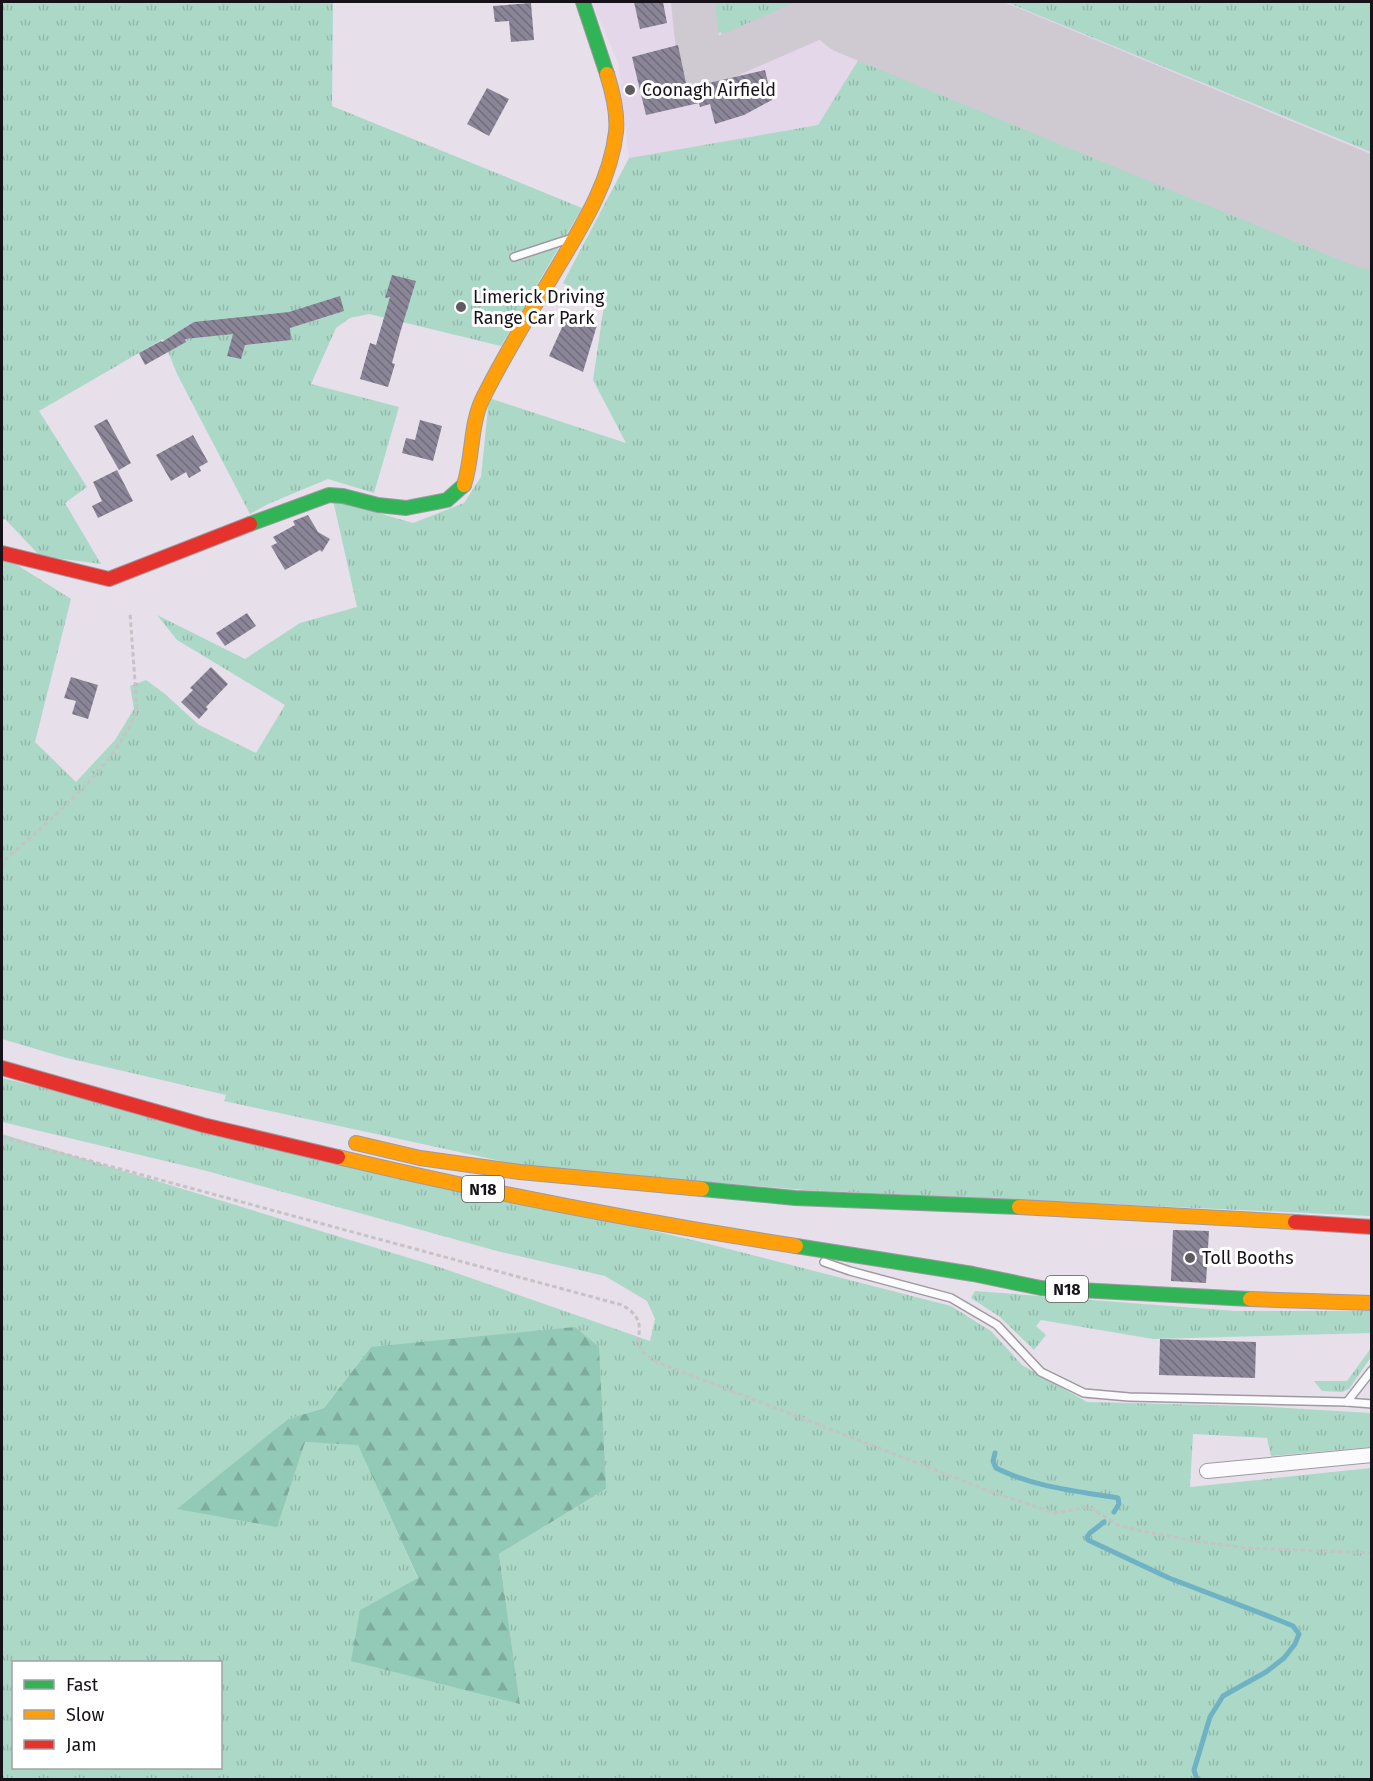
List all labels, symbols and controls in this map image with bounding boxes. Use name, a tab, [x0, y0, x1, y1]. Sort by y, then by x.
place label: Coonagh Airfield	[642, 79, 776, 101]
marker: Coonagh Airfield	[623, 83, 637, 97]
place label: Limerick Driving Range Car Park	[473, 286, 605, 329]
marker: Limerick Driving Range Car Park	[454, 300, 468, 314]
road number: N18	[462, 1176, 504, 1202]
place label: Toll Booths	[1202, 1247, 1294, 1269]
marker: Toll Booths	[1183, 1251, 1197, 1265]
road number: N18	[1046, 1276, 1088, 1302]
legend	[12, 1661, 222, 1769]
text: Fast	[66, 1674, 99, 1696]
text: Slow	[66, 1704, 105, 1726]
text: Jam	[66, 1734, 97, 1756]

